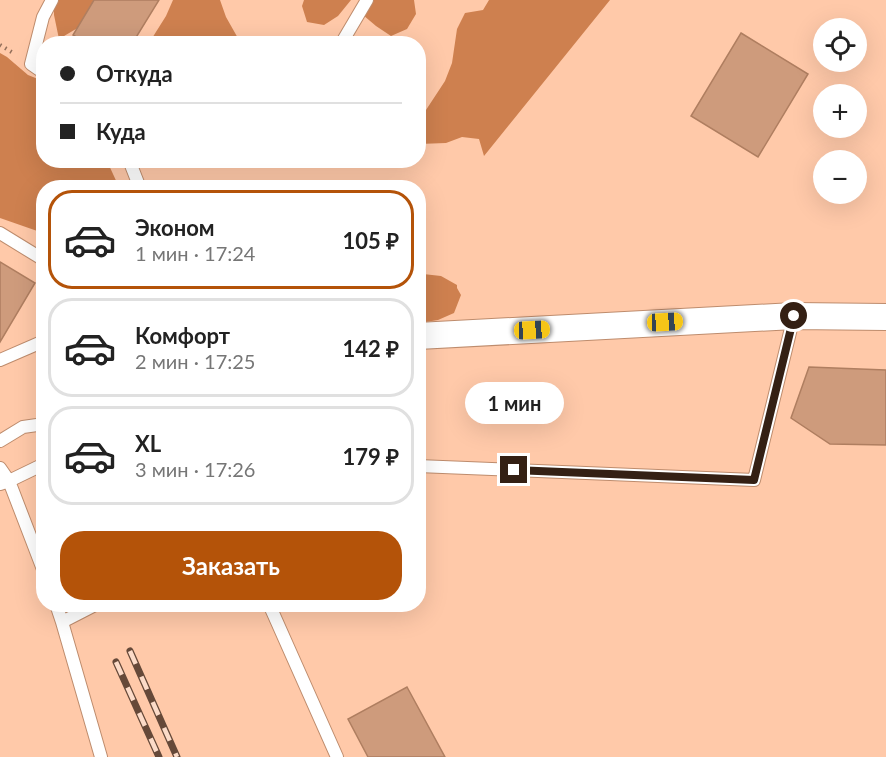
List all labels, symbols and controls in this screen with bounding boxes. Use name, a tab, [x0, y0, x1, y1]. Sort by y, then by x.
map controls	[813, 18, 867, 204]
button: locate	[813, 18, 867, 72]
text: Откуда	[96, 60, 173, 87]
button: +	[813, 84, 867, 138]
text: Куда	[96, 118, 146, 145]
button: −	[813, 150, 867, 204]
icon: car	[63, 213, 117, 267]
text: Эконом	[135, 214, 215, 241]
text: 105 ₽	[343, 227, 399, 254]
text: 1 мин · 17:24	[135, 241, 255, 265]
route start	[780, 302, 807, 329]
car	[647, 312, 683, 332]
car	[514, 320, 550, 340]
icon: car	[63, 321, 117, 375]
text: Комфорт	[135, 322, 230, 349]
text: 142 ₽	[343, 335, 399, 362]
text: 2 мин · 17:25	[135, 349, 255, 373]
callout: 1 мин	[464, 383, 564, 425]
text: 1 мин	[488, 391, 541, 415]
icon: car	[63, 429, 117, 483]
text: XL	[135, 430, 161, 457]
text: 179 ₽	[343, 443, 399, 470]
route end	[500, 456, 527, 483]
text: 3 мин · 17:26	[135, 457, 255, 481]
button: Заказать	[60, 531, 402, 600]

